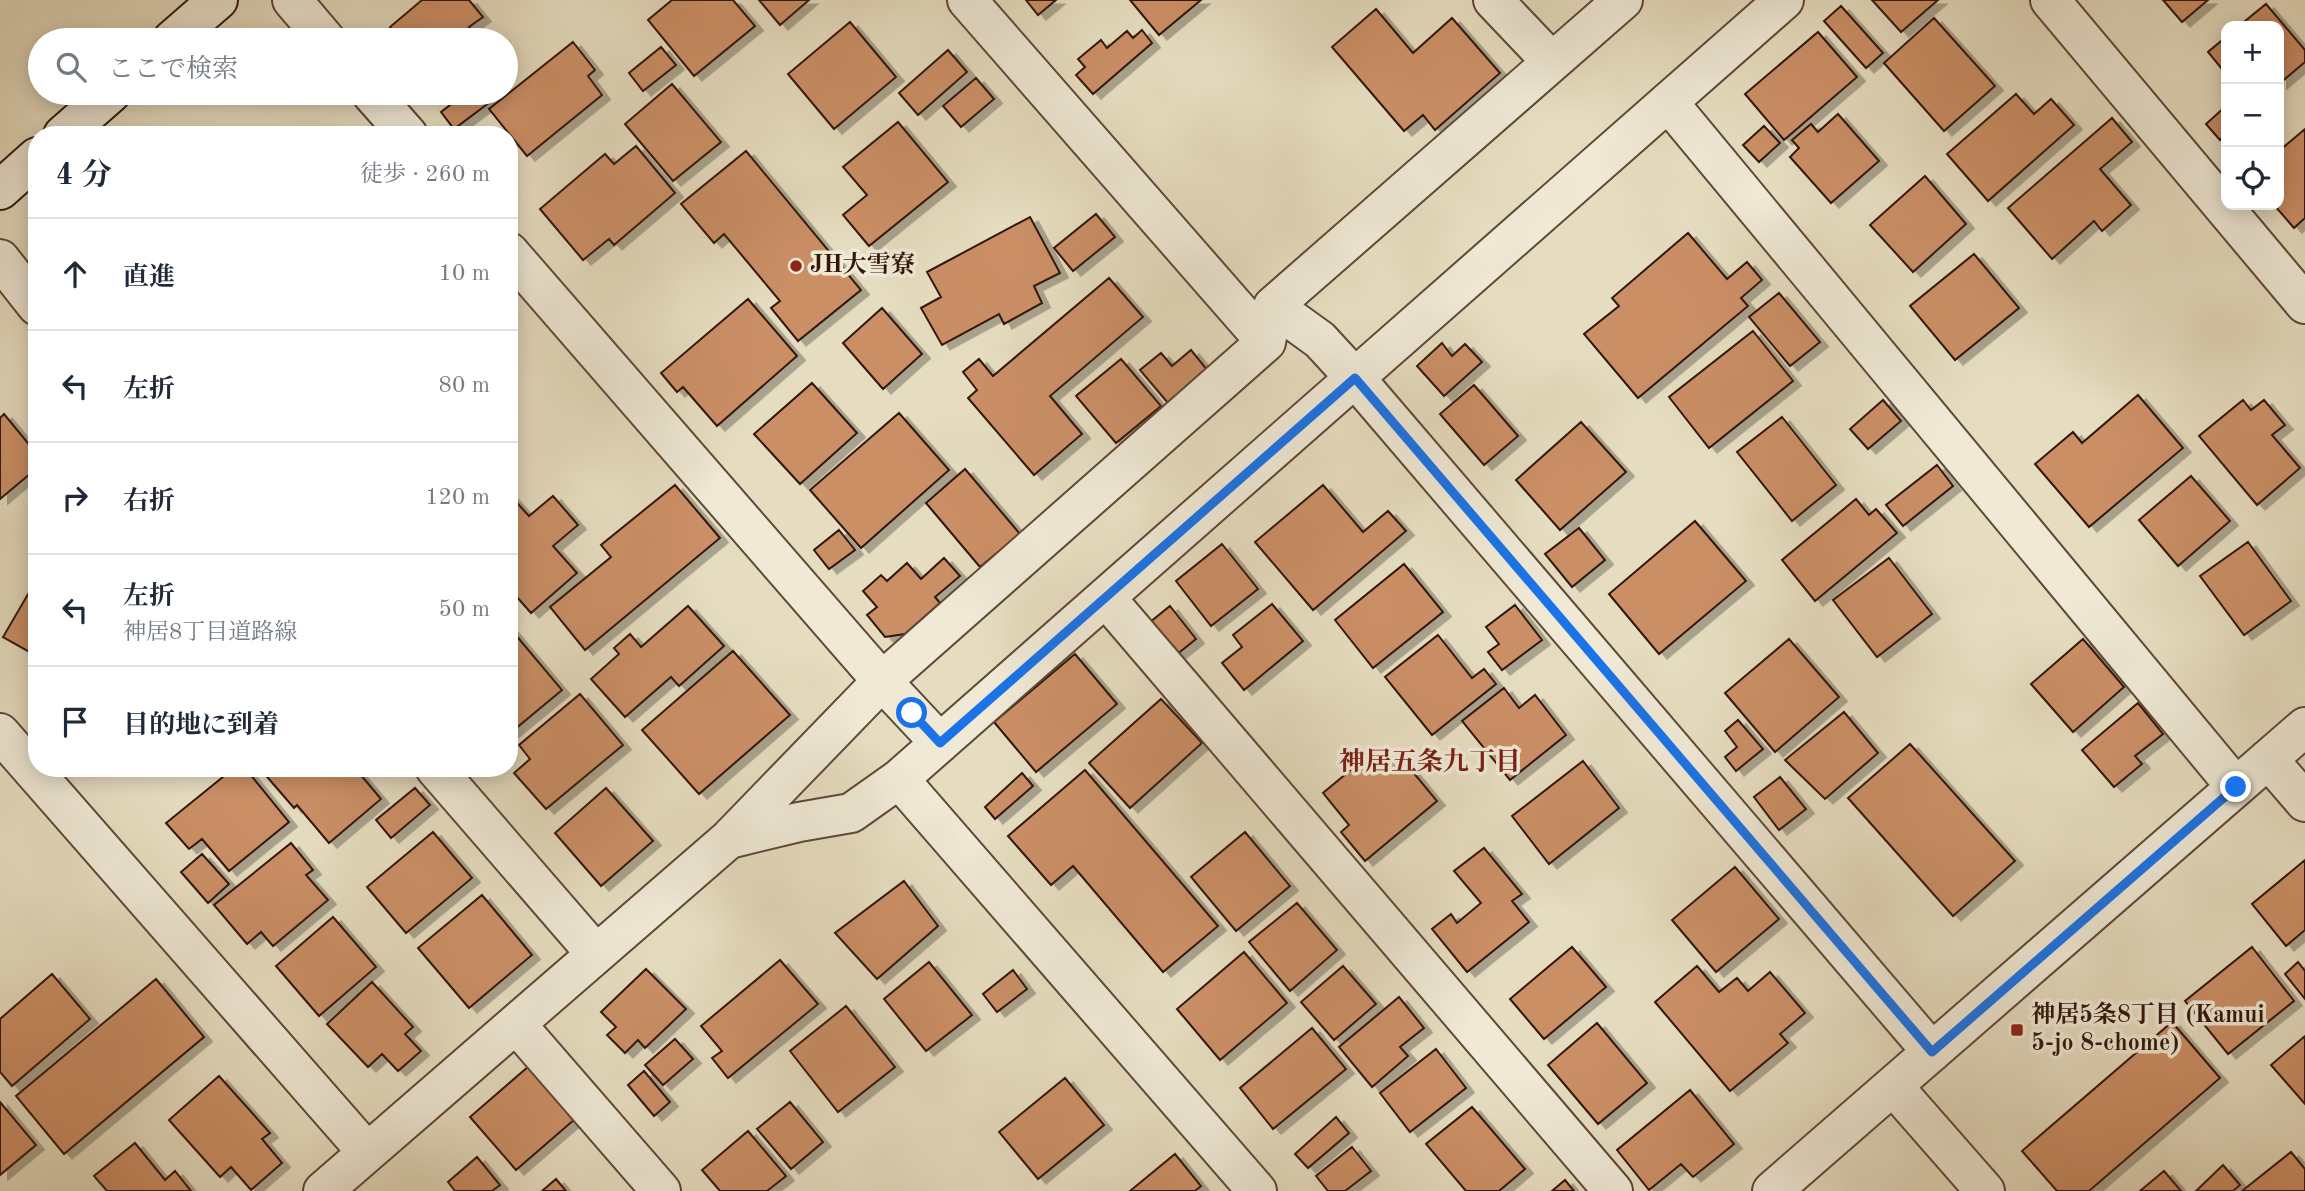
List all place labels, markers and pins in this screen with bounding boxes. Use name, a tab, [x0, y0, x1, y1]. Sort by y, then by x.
place label: JH大雪寮	[810, 251, 915, 278]
marker: JH大雪寮	[788, 258, 804, 274]
place label: 神居5条8丁目 (Kamui 5-jo 8-chome)	[2031, 1001, 2265, 1056]
marker: 神居5条8丁目 (Kamui 5-jo 8-chome)	[2009, 1022, 2025, 1038]

